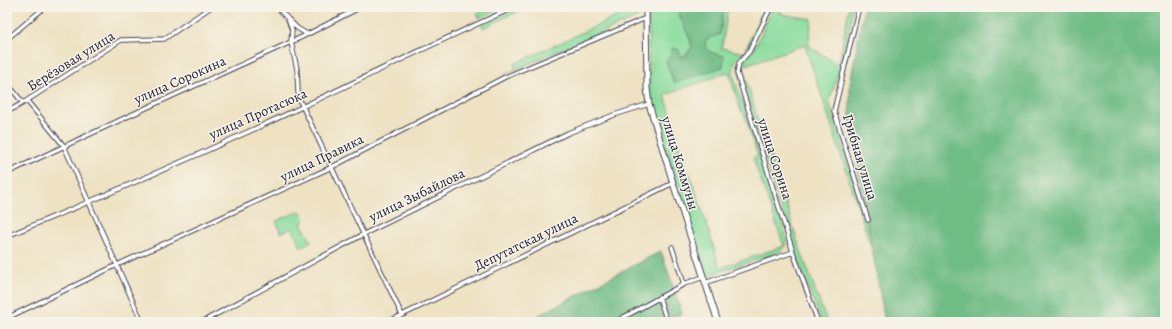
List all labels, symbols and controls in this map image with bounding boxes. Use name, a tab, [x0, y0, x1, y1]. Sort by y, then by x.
street label: Берёзовая улица	[24, 26, 119, 96]
street label: улица Сорокина	[130, 51, 229, 109]
street label: улица Протасюка	[205, 84, 310, 145]
street label: Грибная улица	[838, 112, 882, 203]
street label: улица Коммуны	[656, 113, 703, 212]
street label: улица Сорина	[753, 115, 797, 203]
street label: улица Правика	[276, 129, 367, 187]
street label: улица Зыбайлова	[365, 163, 469, 227]
street label: Депутатская улица	[471, 208, 582, 275]

